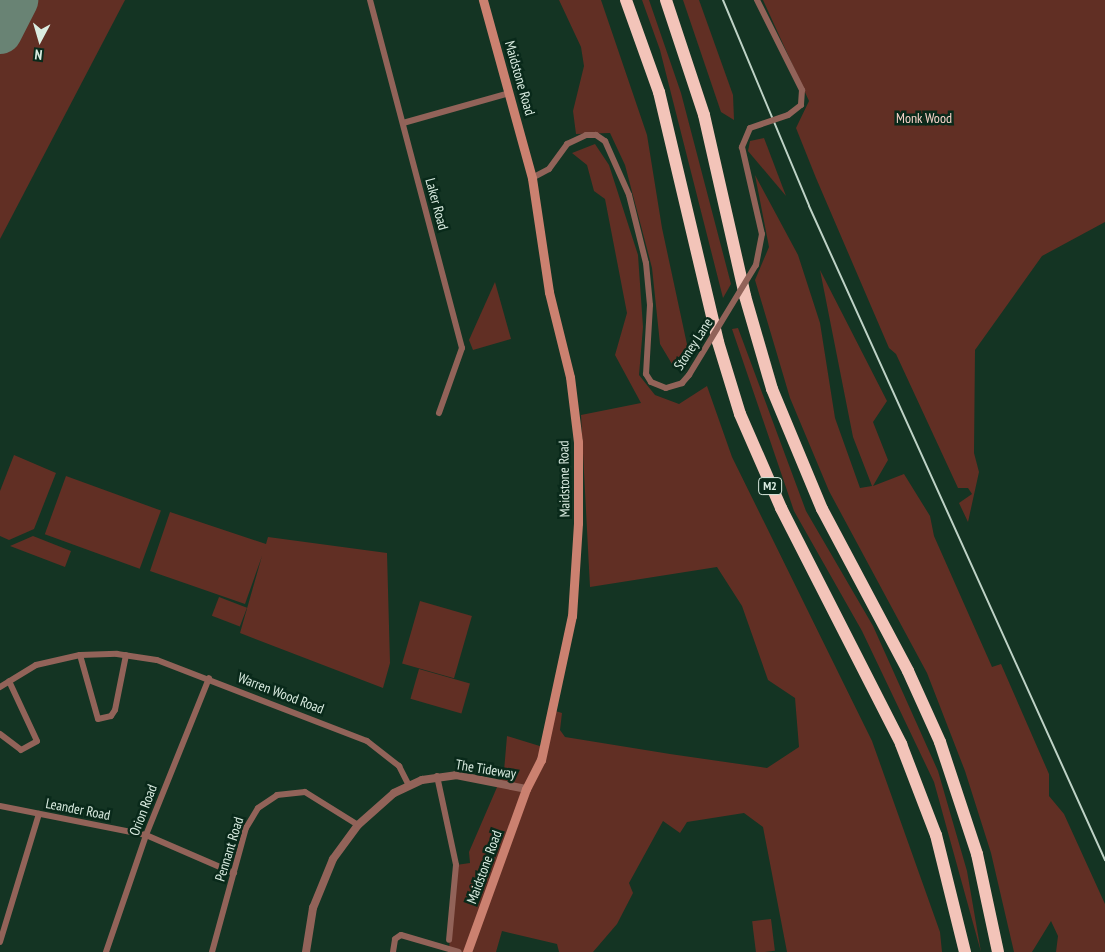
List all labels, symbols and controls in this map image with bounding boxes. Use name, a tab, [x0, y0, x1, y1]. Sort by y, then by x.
north arrow	[15, 15, 65, 65]
street label: Maidstone Road	[501, 39, 539, 117]
text: N	[34, 46, 43, 64]
park label: Monk Wood	[896, 110, 952, 126]
street label: Laker Road	[422, 176, 452, 232]
street label: Stoney Lane	[670, 315, 716, 373]
street label: Maidstone Road	[555, 440, 573, 518]
road number: M2	[758, 476, 782, 496]
street label: Warren Wood Road	[236, 669, 326, 717]
street label: The Tideway	[454, 756, 518, 782]
street label: Orion Road	[126, 782, 160, 838]
street label: Leander Road	[44, 795, 112, 823]
street label: Pennant Road	[211, 815, 247, 883]
street label: Maidstone Road	[463, 828, 505, 906]

